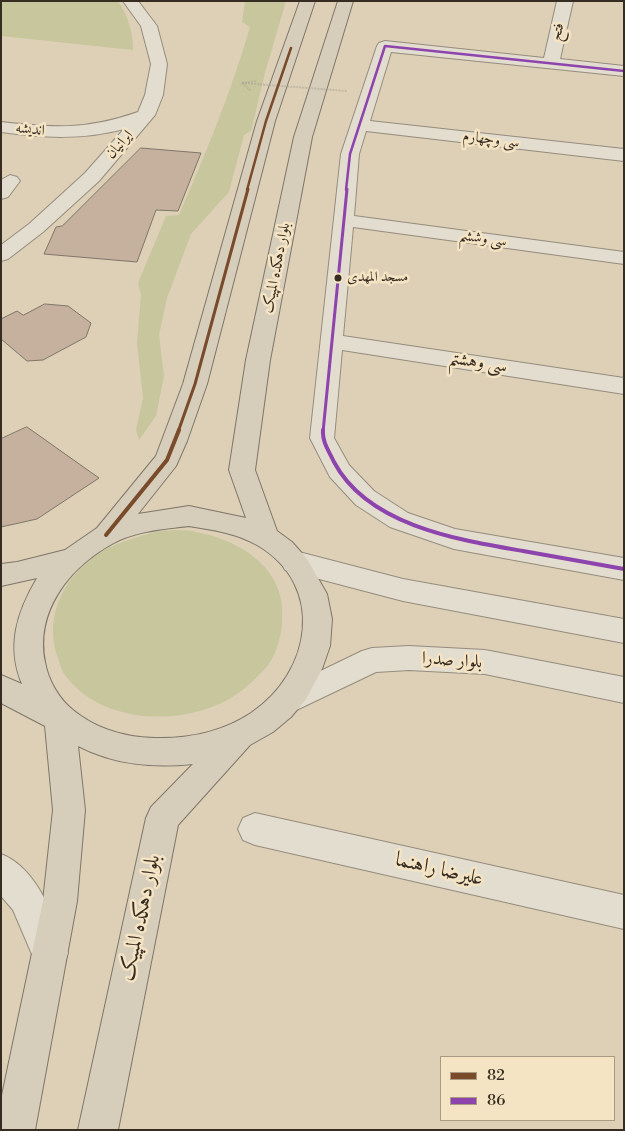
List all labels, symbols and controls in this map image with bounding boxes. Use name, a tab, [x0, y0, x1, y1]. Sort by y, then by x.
street label: فتح	[547, 21, 569, 43]
street label: اندیشه	[14, 120, 46, 140]
street label: ایرانیان	[103, 127, 137, 163]
street label: سی وچهارم	[462, 128, 520, 152]
street label: بلوار دهکده المپیک	[259, 221, 295, 315]
street label: سی وششم	[458, 227, 508, 251]
place label: مسجد المهدی	[347, 270, 408, 286]
marker: مسجد المهدی	[333, 273, 343, 283]
street label: سی وهشتم	[447, 348, 509, 378]
street label: بلوار صدرا	[421, 648, 483, 674]
street label: علیرضا راهنما	[392, 848, 486, 892]
street label: بلوار دهکده المپیک	[115, 853, 167, 983]
legend	[440, 1056, 615, 1121]
text: 82	[487, 1066, 505, 1085]
text: 86	[487, 1091, 505, 1110]

